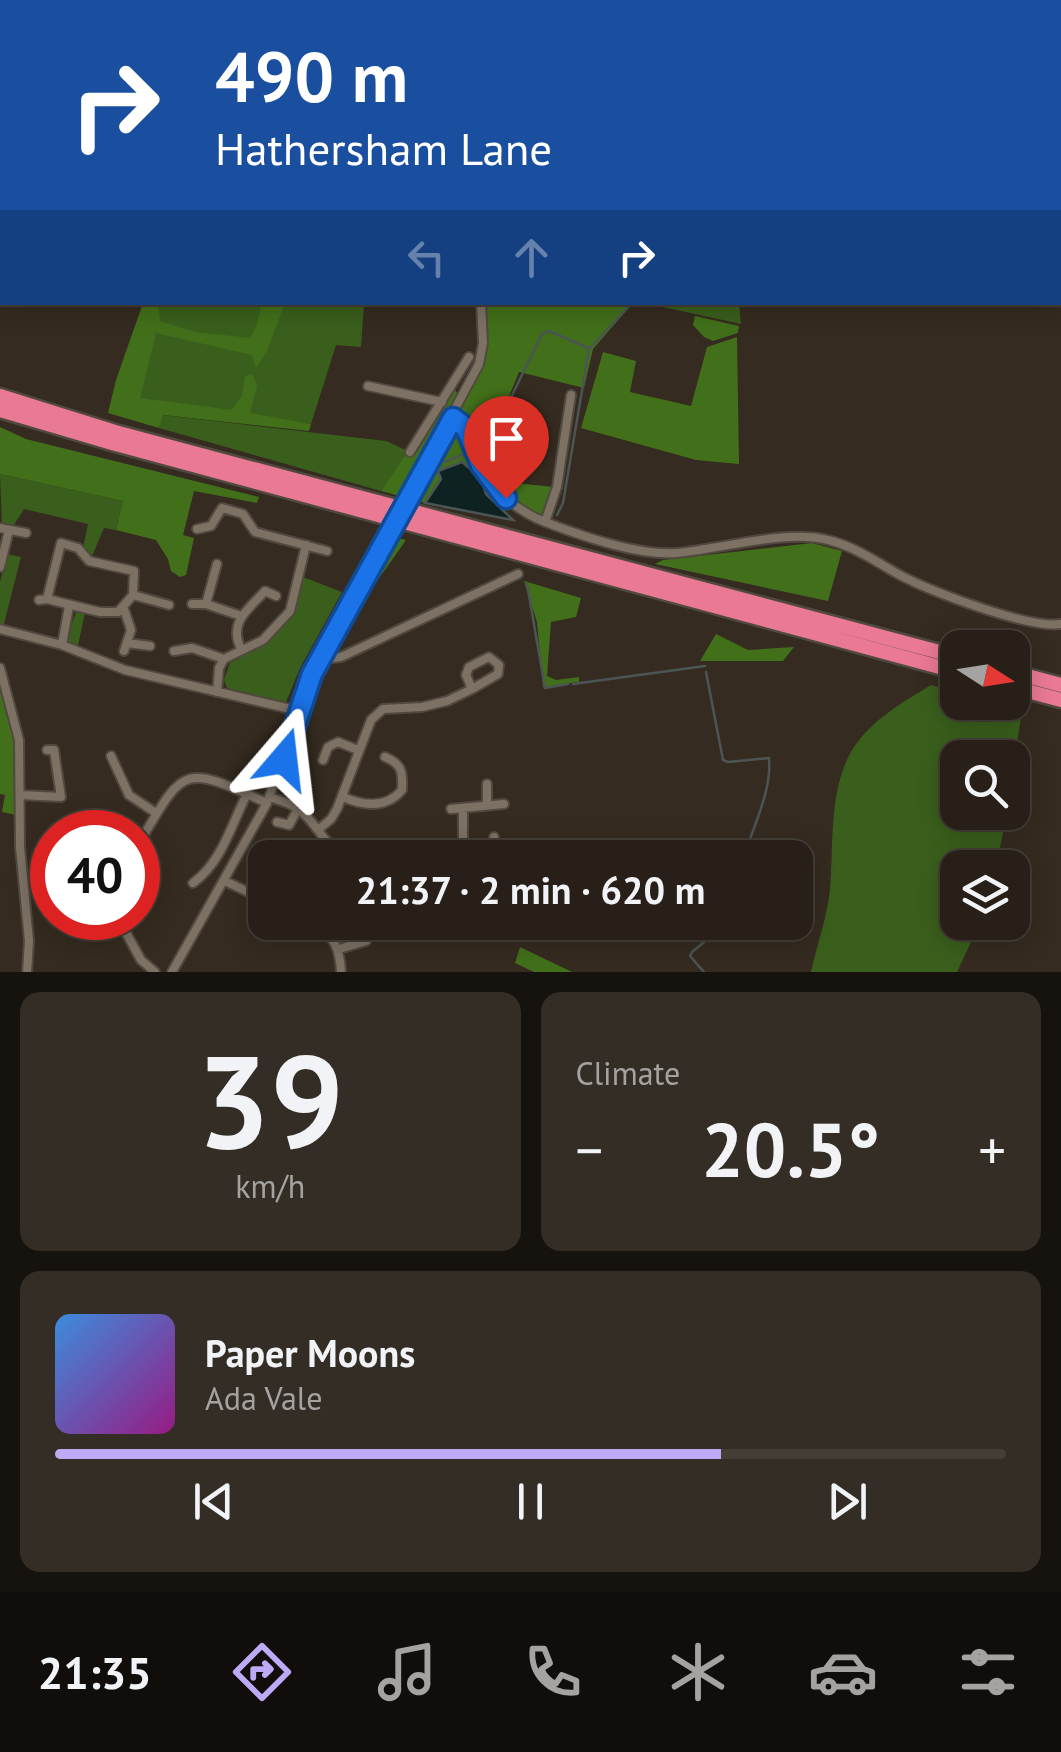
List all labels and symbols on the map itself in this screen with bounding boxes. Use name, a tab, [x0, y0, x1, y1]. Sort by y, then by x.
pin	[464, 396, 549, 499]
north arrow	[940, 630, 1030, 720]
position arrow	[232, 707, 336, 811]
speed limit sign: 40	[30, 810, 160, 940]

